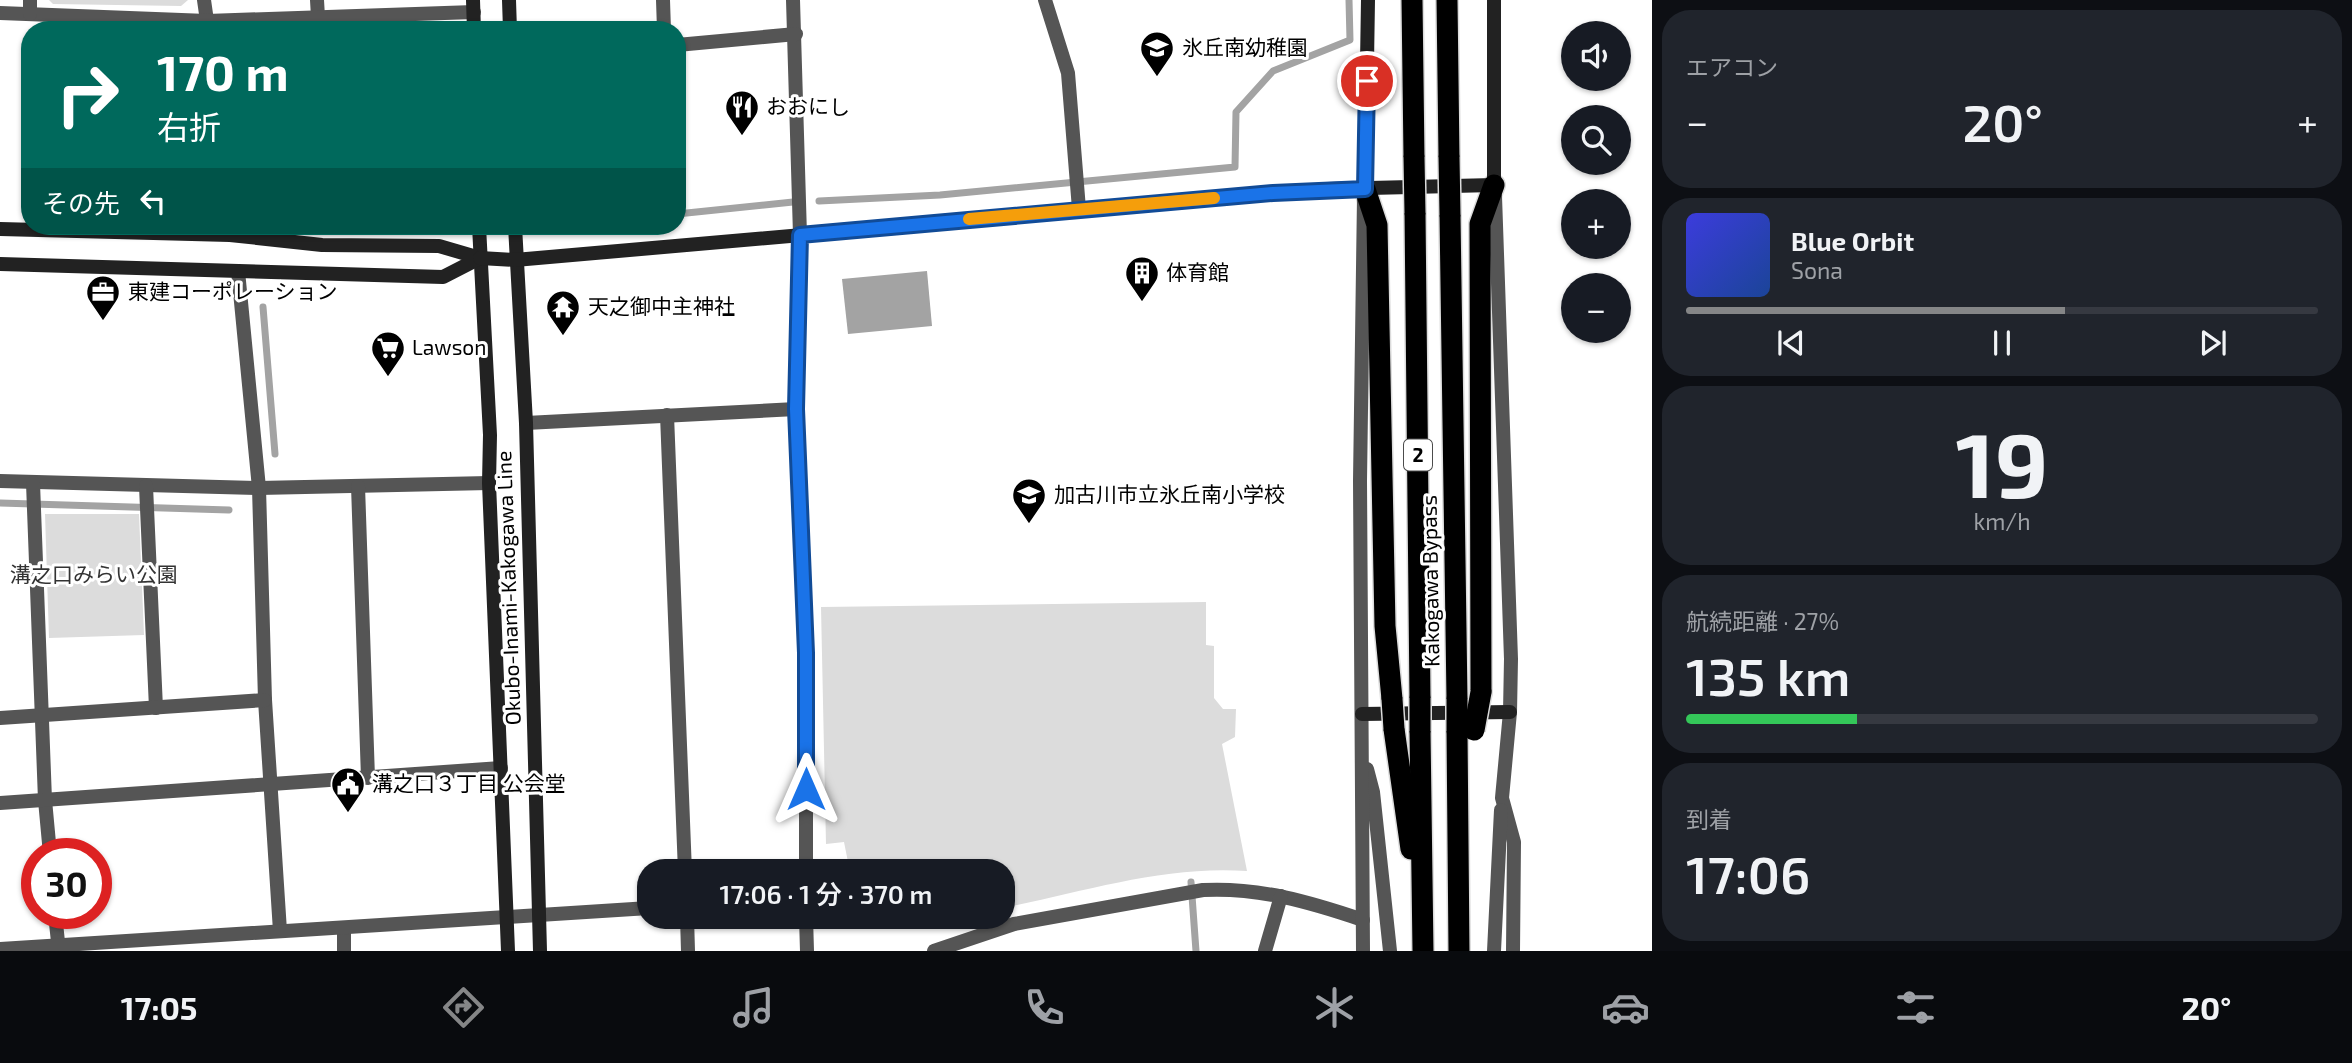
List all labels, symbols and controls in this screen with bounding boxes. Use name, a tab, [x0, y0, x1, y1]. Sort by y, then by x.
map controls	[1561, 21, 1631, 343]
button: sound	[1561, 21, 1631, 91]
school or university icon: 氷丘南幼稚園	[1138, 29, 1176, 78]
place label: 氷丘南幼稚園	[1182, 34, 1308, 59]
text: 170 m	[157, 42, 289, 101]
icon: right	[42, 49, 133, 140]
pin	[1337, 51, 1397, 111]
text: エアコン	[1686, 53, 1778, 81]
icon: arrive	[1348, 62, 1386, 100]
restaurant icon: おおにし	[723, 88, 761, 137]
text: 20°	[1962, 90, 2043, 152]
place label: おおにし	[766, 93, 850, 118]
text: −	[1686, 98, 1708, 144]
text: +	[2297, 98, 2318, 144]
button: search	[1561, 105, 1631, 175]
text: 右折	[157, 107, 221, 145]
icon: left	[134, 182, 172, 220]
text: その先	[42, 187, 120, 218]
button: +	[1561, 189, 1631, 259]
text: Blue Orbit	[1791, 225, 1914, 256]
building icon: 体育館	[1123, 254, 1161, 303]
text: Sona	[1791, 256, 1843, 284]
place label: 体育館	[1166, 259, 1229, 284]
office icon: 東建コーポレーション	[84, 273, 122, 322]
button: −	[1561, 273, 1631, 343]
place label: 東建コーポレーション	[128, 278, 338, 303]
temple icon: 天之御中主神社	[544, 288, 582, 337]
place label: 天之御中主神社	[588, 293, 735, 318]
icon: previous	[1772, 324, 1810, 362]
icon: pause	[1983, 324, 2021, 362]
icon: next	[2194, 324, 2232, 362]
supermarket icon: Lawson	[369, 329, 407, 378]
place label: Lawson	[412, 334, 486, 359]
text: 19	[1955, 407, 2049, 516]
road number: 2	[1404, 440, 1432, 470]
street label: Okubo-Inami-Kakogawa Line	[490, 450, 525, 726]
school or university icon: 加古川市立氷丘南小学校	[1010, 476, 1048, 525]
place label: 加古川市立氷丘南小学校	[1054, 481, 1285, 506]
street label: Kakogawa Bypass	[1416, 495, 1443, 667]
text: km/h	[1973, 507, 2031, 535]
park label: 溝之口みらい公園	[10, 561, 178, 586]
text: 航続距離 · 27%	[1686, 607, 1839, 635]
text: 135 km	[1686, 644, 1850, 706]
position arrow	[769, 752, 843, 826]
public building icon: 溝之口３丁目 公会堂	[329, 765, 367, 814]
place label: 溝之口３丁目 公会堂	[372, 770, 566, 795]
text: 到着	[1686, 805, 1732, 833]
speed limit sign: 30	[21, 838, 112, 929]
text: 17:06	[1686, 842, 1810, 904]
text: 17:06 · 1 分 · 370 m	[720, 878, 932, 909]
icon: directions	[439, 983, 488, 1032]
icon: music	[729, 983, 778, 1032]
icon: phone	[1020, 983, 1069, 1032]
icon: climate	[1310, 983, 1359, 1032]
icon: car	[1601, 983, 1650, 1032]
icon: filters	[1891, 983, 1940, 1032]
text: 17:05	[121, 988, 198, 1026]
text: 20°	[2181, 988, 2231, 1026]

